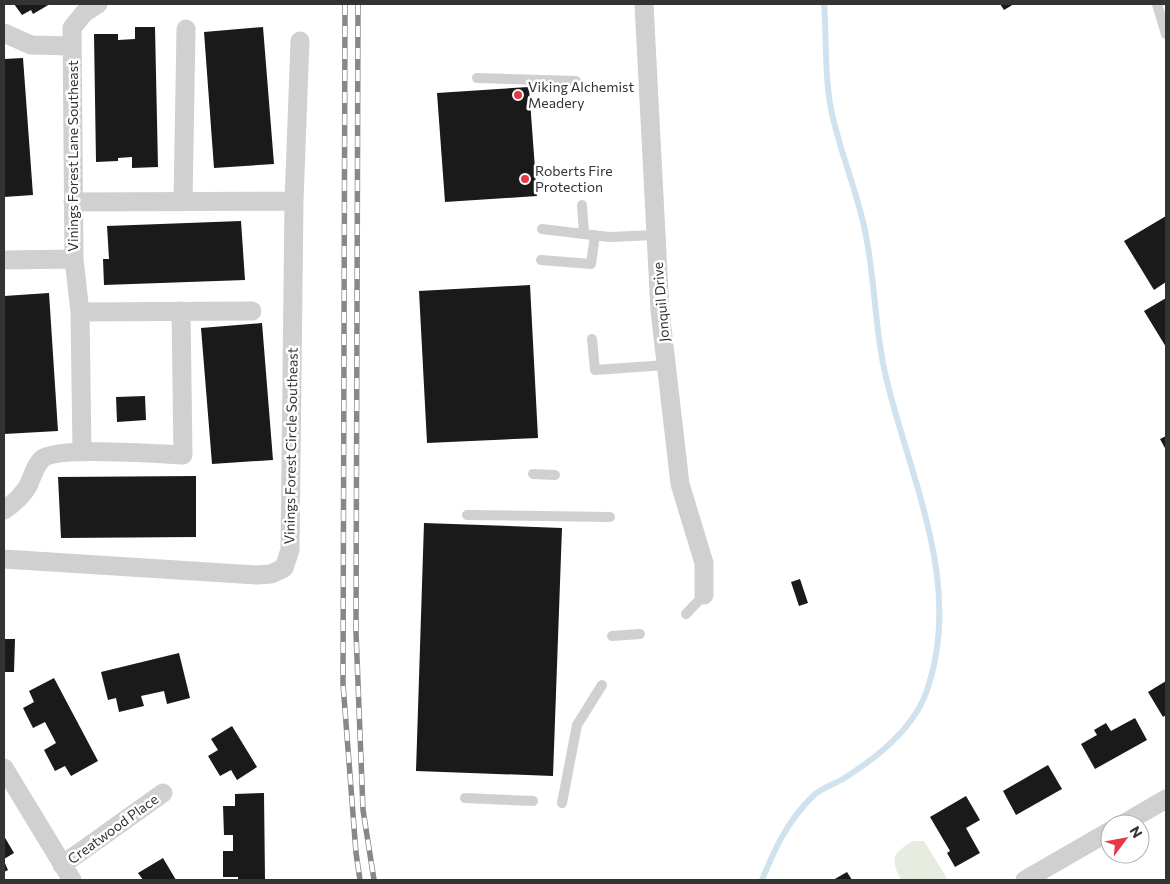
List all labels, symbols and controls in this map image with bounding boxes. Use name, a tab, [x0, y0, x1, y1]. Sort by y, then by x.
street label: Vinings Forest Lane Southeast	[64, 60, 81, 252]
place label: Viking Alchemist Meadery	[528, 78, 634, 111]
marker: Viking Alchemist Meadery	[512, 89, 524, 101]
place label: Roberts Fire Protection	[535, 162, 613, 195]
marker: Roberts Fire Protection	[519, 173, 531, 185]
street label: Jonquil Drive	[649, 261, 672, 343]
street label: Vinings Forest Circle Southeast	[280, 347, 301, 545]
street label: Creatwood Place	[64, 790, 161, 867]
north arrow	[1100, 814, 1150, 864]
text: N	[1126, 823, 1146, 841]

